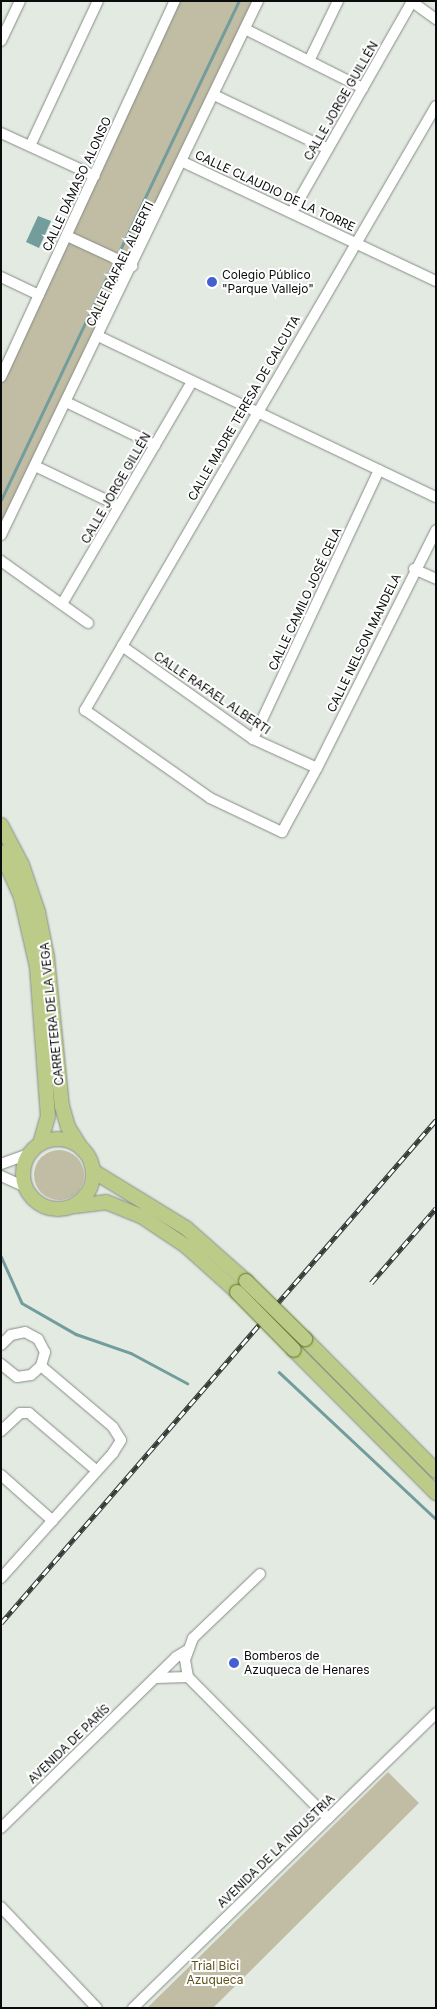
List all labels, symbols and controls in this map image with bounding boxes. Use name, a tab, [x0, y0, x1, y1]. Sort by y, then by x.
street label: CALLE JORGE GUILLÉN	[301, 39, 381, 163]
street label: CALLE DÁMASO ALONSO	[39, 114, 115, 254]
street label: CALLE CLAUDIO DE LA TORRE	[193, 148, 357, 234]
street label: CALLE RAFAEL ALBERTI	[83, 199, 157, 329]
place label: Colegio Público "Parque Vallejo"	[222, 268, 314, 296]
marker: Colegio Público "Parque Vallejo"	[206, 276, 218, 288]
street label: CALLE MADRE TERESA DE CALCUTA	[185, 313, 303, 503]
street label: CALLE JORGE GILLÉN	[78, 430, 154, 546]
street label: CALLE CAMILO JOSÉ CELA	[265, 525, 345, 673]
street label: CALLE NELSON MANDELA	[324, 571, 404, 715]
street label: CALLE RAFAEL ALBERTI	[151, 649, 273, 737]
street label: CARRETERA DE LA VEGA	[37, 942, 67, 1086]
place label: Bomberos de Azuqueca de Henares	[244, 1649, 370, 1677]
marker: Bomberos de Azuqueca de Henares	[228, 1657, 240, 1669]
street label: AVENIDA DE PARÍS	[25, 1701, 113, 1787]
street label: AVENIDA DE LA INDUSTRIA	[214, 1791, 338, 1911]
park label: Trial Bici Azuqueca	[186, 1959, 244, 1987]

